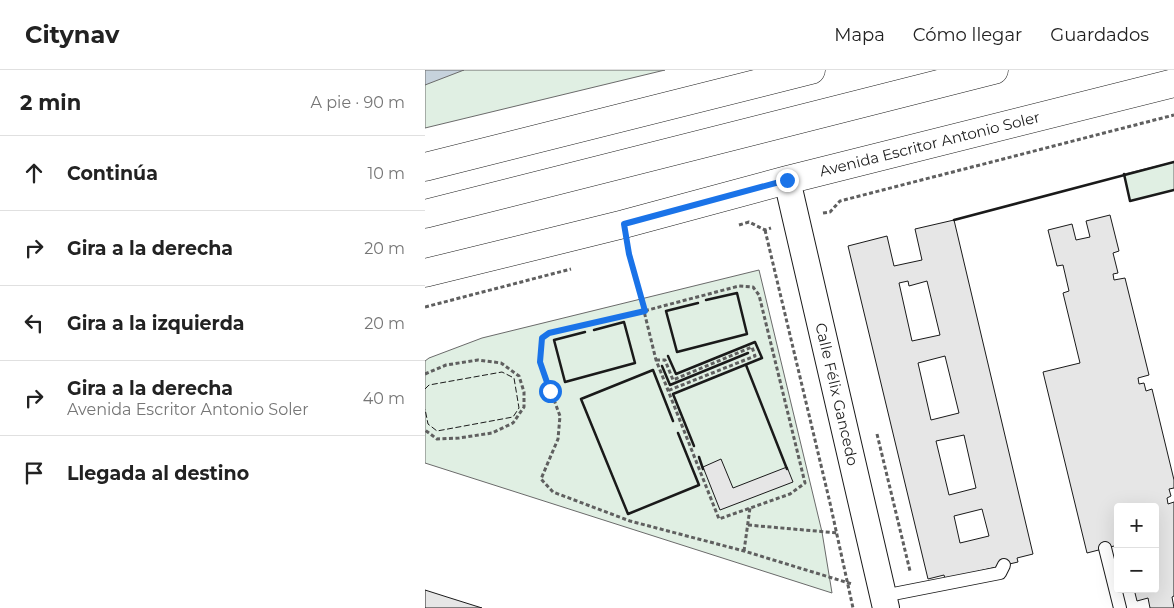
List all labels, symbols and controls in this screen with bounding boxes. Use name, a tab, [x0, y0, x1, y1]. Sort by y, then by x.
text: Citynav	[25, 20, 119, 49]
text: Mapa	[834, 24, 885, 46]
text: Cómo llegar	[913, 24, 1022, 46]
text: Guardados	[1050, 24, 1149, 46]
text: 2 min	[20, 90, 81, 115]
text: A pie · 90 m	[311, 93, 405, 112]
street label: Avenida Escritor Antonio Soler	[817, 107, 1042, 180]
icon: ahead	[20, 159, 48, 187]
text: Continúa	[67, 162, 158, 185]
text: 10 m	[367, 164, 405, 183]
route end	[776, 169, 799, 192]
icon: right	[20, 234, 48, 262]
text: Gira a la derecha	[67, 237, 233, 260]
text: 20 m	[364, 239, 405, 258]
icon: left	[20, 309, 48, 337]
text: Gira a la izquierda	[67, 312, 245, 335]
text: 20 m	[364, 314, 405, 333]
street label: Calle Félix Gancedo	[811, 321, 863, 468]
text: Gira a la derecha	[67, 377, 233, 400]
route start	[539, 380, 562, 403]
icon: right	[20, 384, 48, 412]
text: 40 m	[363, 389, 405, 408]
text: Avenida Escritor Antonio Soler	[67, 400, 309, 419]
icon: arrive	[20, 459, 48, 487]
text: Llegada al destino	[67, 462, 249, 485]
map controls	[1114, 503, 1159, 593]
button: +	[1114, 503, 1159, 548]
button: −	[1114, 548, 1159, 593]

